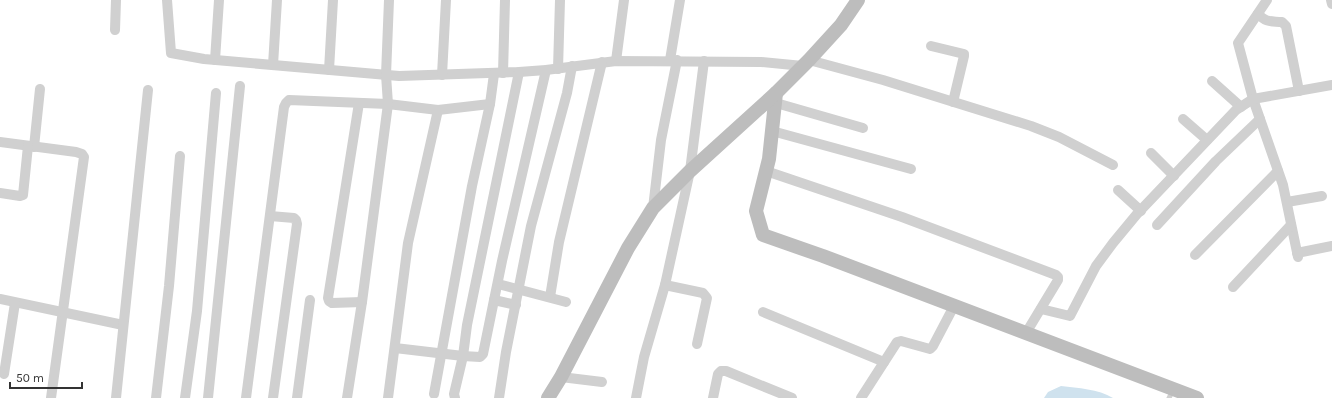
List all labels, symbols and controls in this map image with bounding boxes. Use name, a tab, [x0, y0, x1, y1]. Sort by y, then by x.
scale bar	[10, 364, 82, 390]
text: 50 m	[16, 371, 44, 385]

